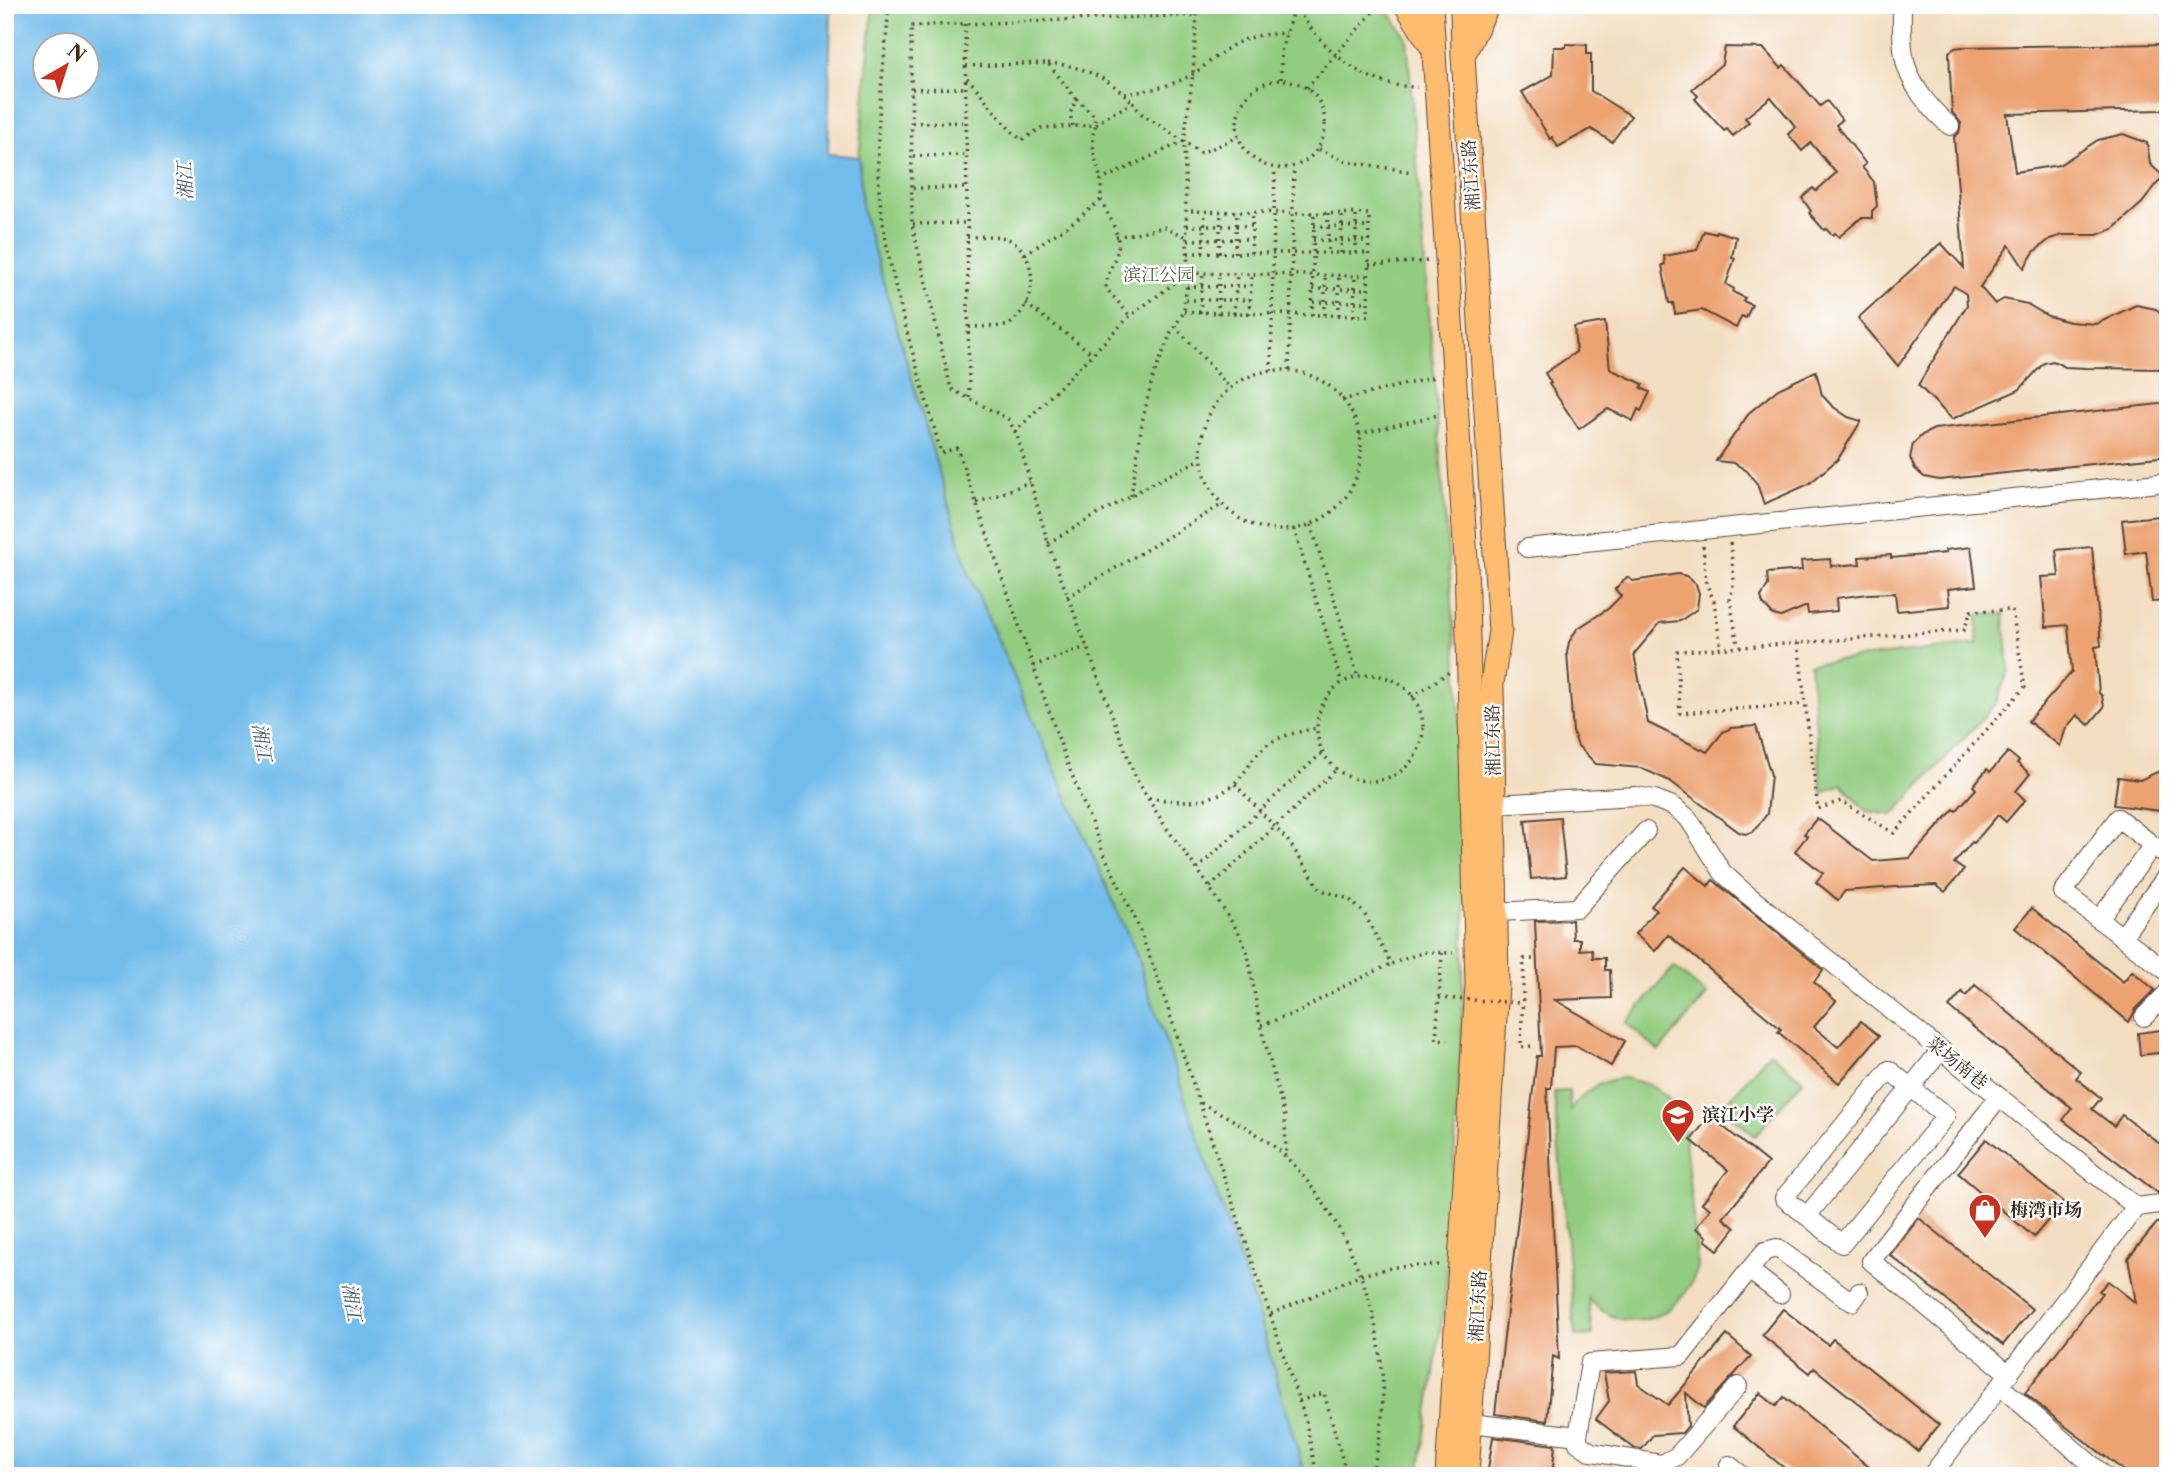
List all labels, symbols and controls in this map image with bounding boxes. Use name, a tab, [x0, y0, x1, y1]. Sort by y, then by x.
north arrow	[32, 32, 102, 102]
text: N	[63, 39, 90, 67]
street label: 湘江东路	[1458, 138, 1484, 212]
water label: 湘江	[173, 159, 197, 200]
park label: 滨江公园	[1123, 264, 1195, 286]
street label: 湘江东路	[1481, 704, 1505, 776]
water label: 湘江	[248, 721, 277, 766]
street label: 菜场南巷	[1922, 1032, 1992, 1094]
school or university icon: 滨江小学	[1659, 1096, 1697, 1145]
place label: 滨江小学	[1702, 1104, 1774, 1126]
shop icon: 梅湾市场	[1966, 1191, 2004, 1240]
place label: 梅湾市场	[2010, 1199, 2082, 1221]
street label: 湘江东路	[1465, 1269, 1491, 1343]
water label: 湘江	[338, 1281, 367, 1326]

